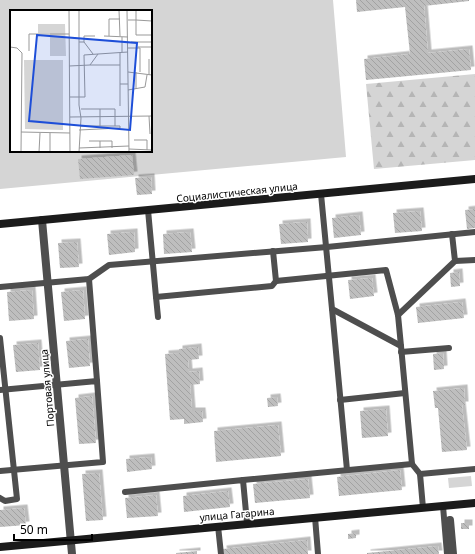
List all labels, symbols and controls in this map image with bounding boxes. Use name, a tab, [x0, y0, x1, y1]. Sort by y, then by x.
inset map	[10, 10, 152, 152]
street label: Социалистическая улица	[176, 179, 298, 205]
street label: Портовая улица	[37, 349, 57, 427]
street label: улица Гагарина	[199, 504, 275, 524]
scale bar	[14, 516, 92, 542]
text: 50 m	[20, 521, 48, 538]

